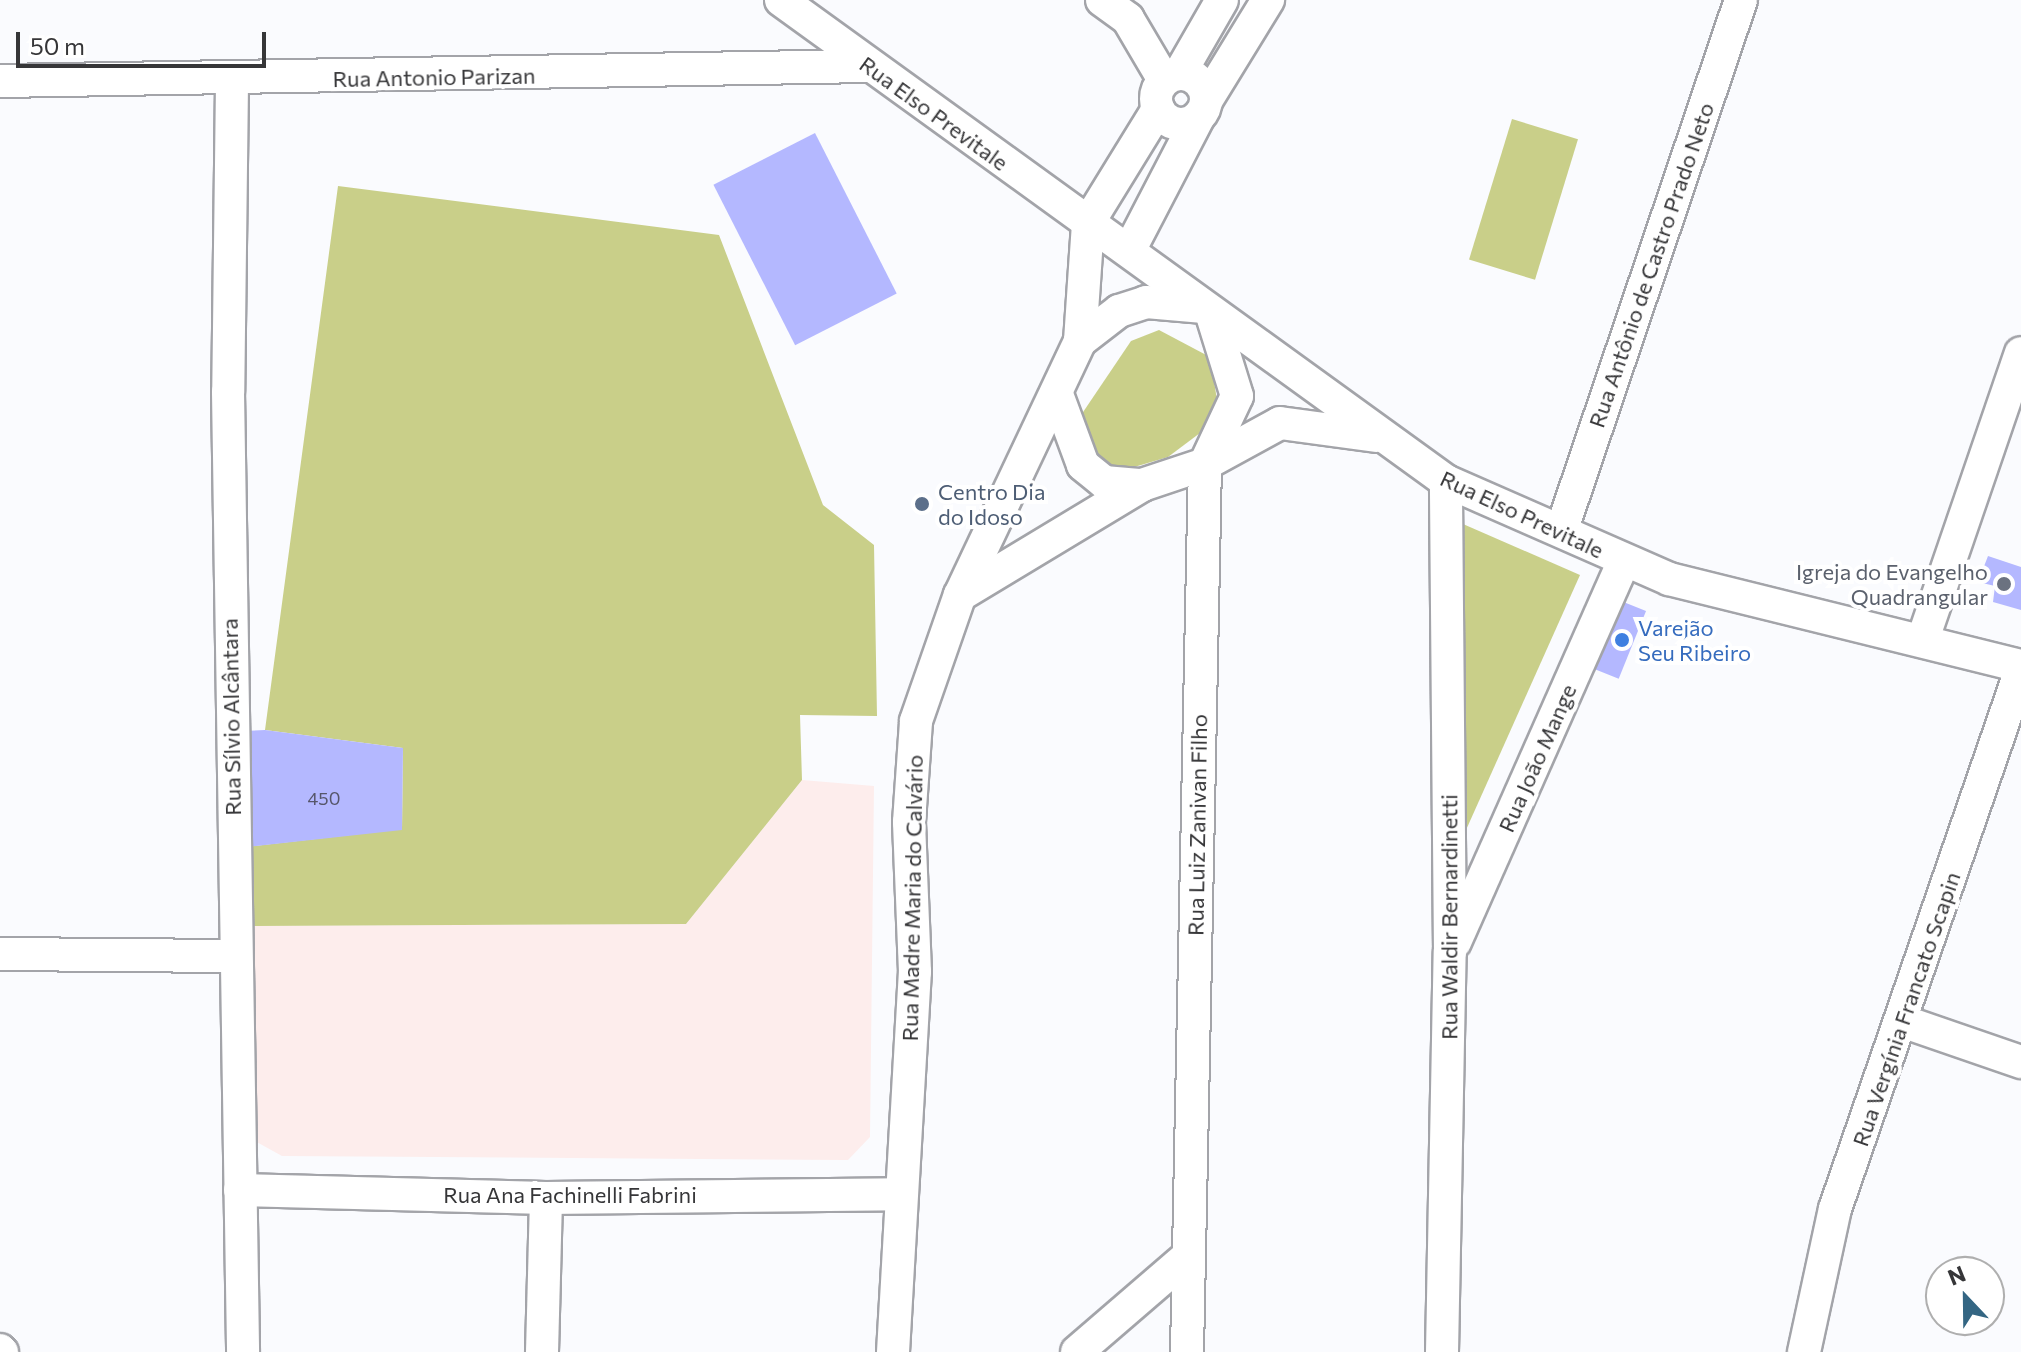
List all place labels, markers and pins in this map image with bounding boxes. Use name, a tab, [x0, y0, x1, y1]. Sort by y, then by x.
place label: Centro Dia do Idoso	[938, 478, 1045, 530]
marker: Centro Dia do Idoso	[913, 495, 931, 513]
place label: Igreja do Evangelho Quadrangular	[1796, 558, 1988, 610]
marker: Igreja do Evangelho Quadrangular	[1995, 575, 2013, 593]
place label: Varejão Seu Ribeiro	[1638, 614, 1751, 666]
marker: Varejão Seu Ribeiro	[1613, 631, 1631, 649]

